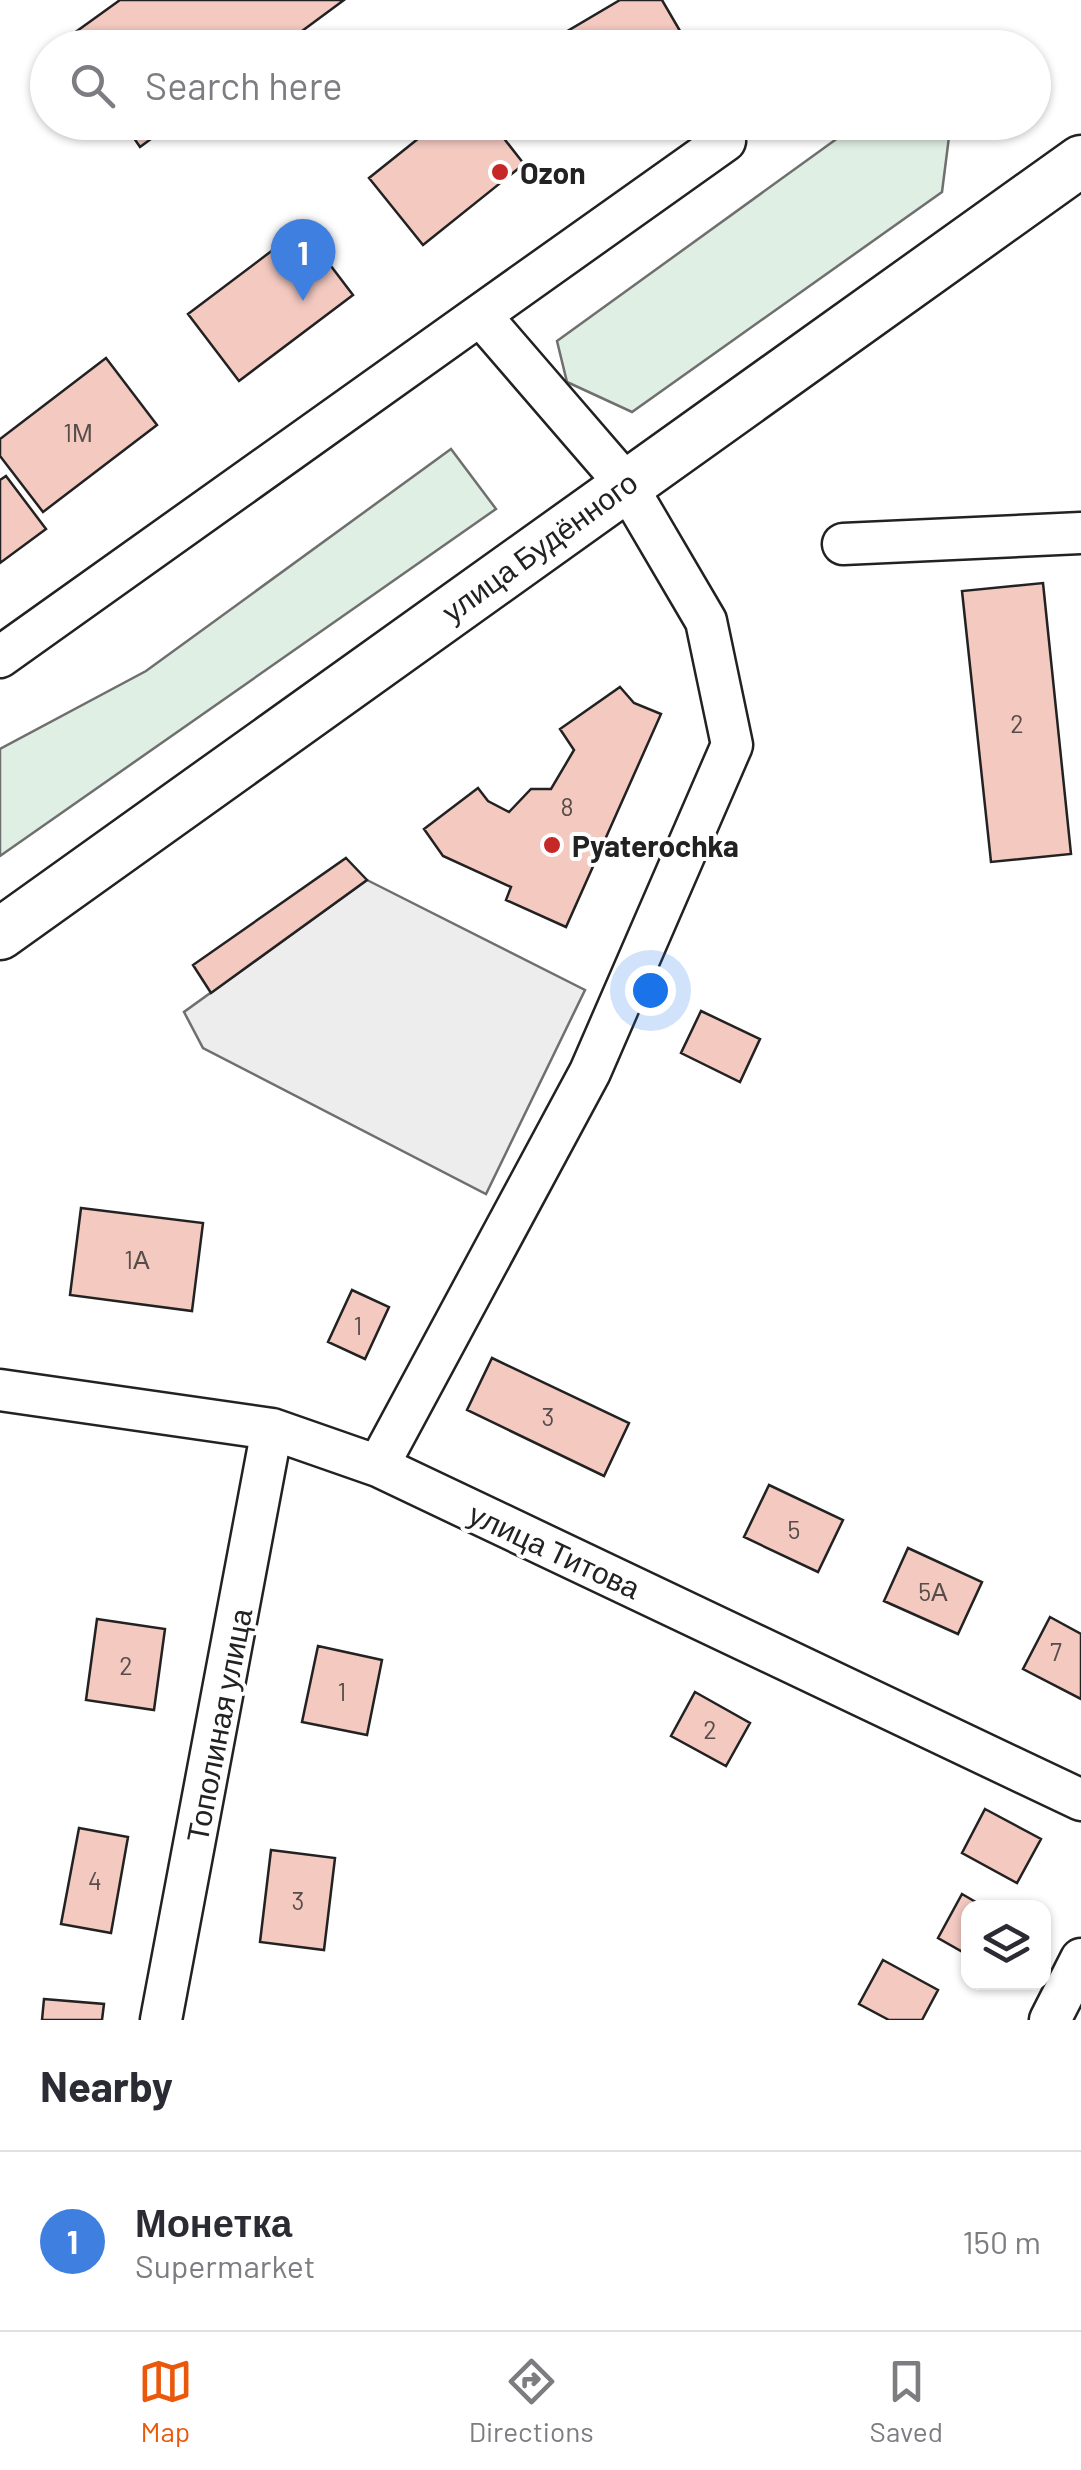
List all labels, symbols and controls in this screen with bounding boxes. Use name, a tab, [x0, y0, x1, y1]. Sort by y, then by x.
search box	[30, 30, 1051, 140]
icon: search	[65, 58, 120, 113]
text: Search here	[145, 62, 343, 108]
place label: Ozon	[520, 154, 586, 190]
marker: Ozon	[489, 161, 511, 183]
pin: 1	[270, 218, 336, 301]
house number: 1М	[63, 417, 93, 447]
street label: улица Будённого	[434, 463, 644, 629]
house number: 2	[1010, 708, 1024, 738]
house number: 8	[560, 791, 574, 821]
place label: Pyaterochka	[572, 827, 739, 863]
marker: Pyaterochka	[541, 834, 563, 856]
your location	[625, 965, 676, 1016]
house number: 1А	[124, 1244, 150, 1274]
house number: 1	[354, 1310, 362, 1340]
house number: 3	[542, 1401, 554, 1431]
street label: улица Титова	[464, 1495, 647, 1605]
house number: 5	[788, 1514, 800, 1544]
house number: 5А	[918, 1576, 948, 1606]
street label: Тополиная улица	[178, 1605, 258, 1845]
house number: 7	[1050, 1636, 1062, 1666]
house number: 2	[119, 1650, 133, 1680]
house number: 1	[338, 1676, 346, 1706]
house number: 2	[703, 1714, 717, 1744]
house number: 4	[88, 1865, 102, 1895]
house number: 3	[292, 1885, 304, 1915]
map controls	[961, 1900, 1051, 1990]
button: layers	[961, 1900, 1051, 1990]
text: Nearby	[40, 2060, 173, 2110]
text: Монетка	[135, 2199, 292, 2245]
text: 1	[67, 2222, 78, 2260]
text: 150 m	[962, 2222, 1041, 2260]
text: Supermarket	[135, 2246, 315, 2284]
tab: Map	[138, 2354, 193, 2448]
tab: Directions	[469, 2354, 594, 2448]
tab: Saved	[870, 2354, 943, 2448]

